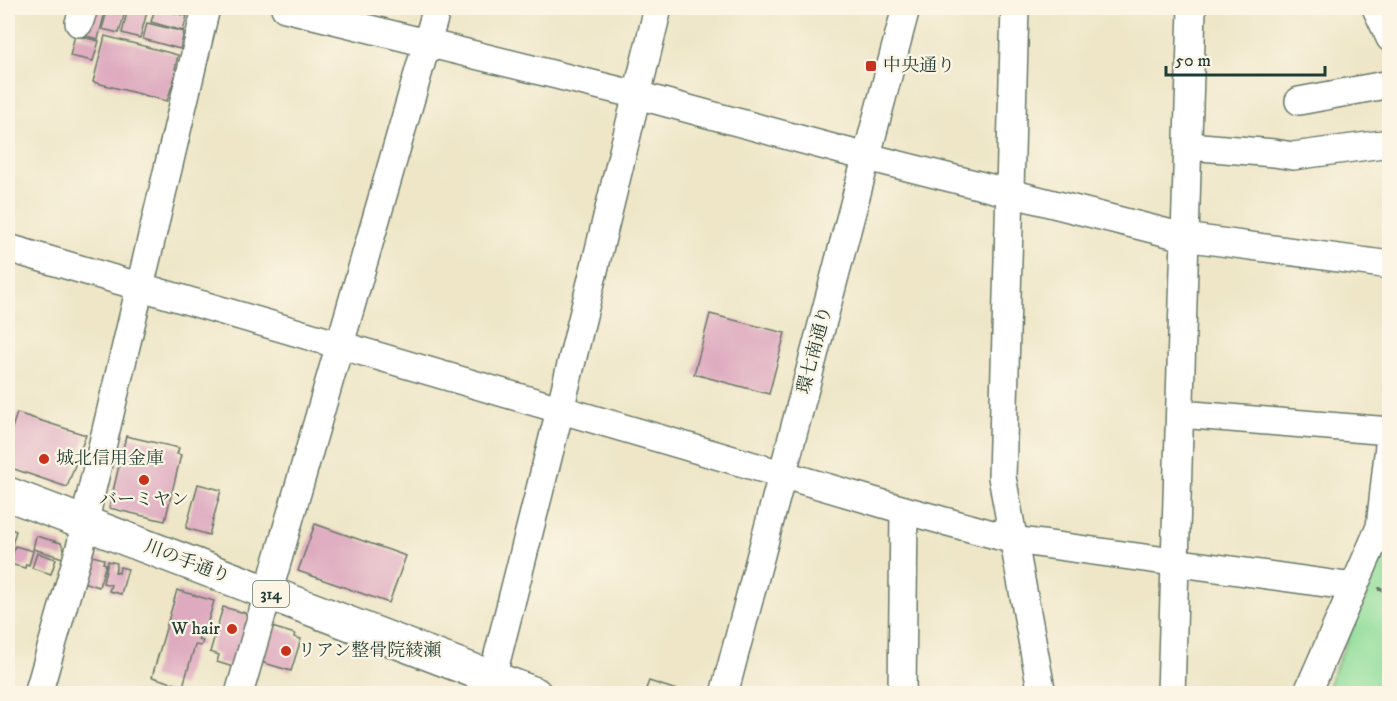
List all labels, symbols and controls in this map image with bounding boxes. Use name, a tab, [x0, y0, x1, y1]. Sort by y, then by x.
scale bar	[1166, 39, 1325, 77]
text: 50 m	[1175, 50, 1211, 72]
place label: 中央通り	[883, 55, 955, 77]
marker: 中央通り	[864, 59, 878, 73]
street label: 環七南通り	[793, 304, 837, 396]
place label: 城北信用金庫	[56, 448, 164, 470]
marker: 城北信用金庫	[37, 452, 51, 466]
marker: バーミヤン	[137, 473, 151, 487]
place label: バーミヤン	[99, 489, 189, 511]
street label: 川の手通り	[141, 536, 233, 588]
road number: 314	[253, 581, 289, 607]
place label: W hair	[170, 618, 220, 640]
marker: W hair	[225, 622, 239, 636]
place label: リアン整骨院綾瀬	[298, 640, 441, 662]
marker: リアン整骨院綾瀬	[279, 644, 293, 658]

